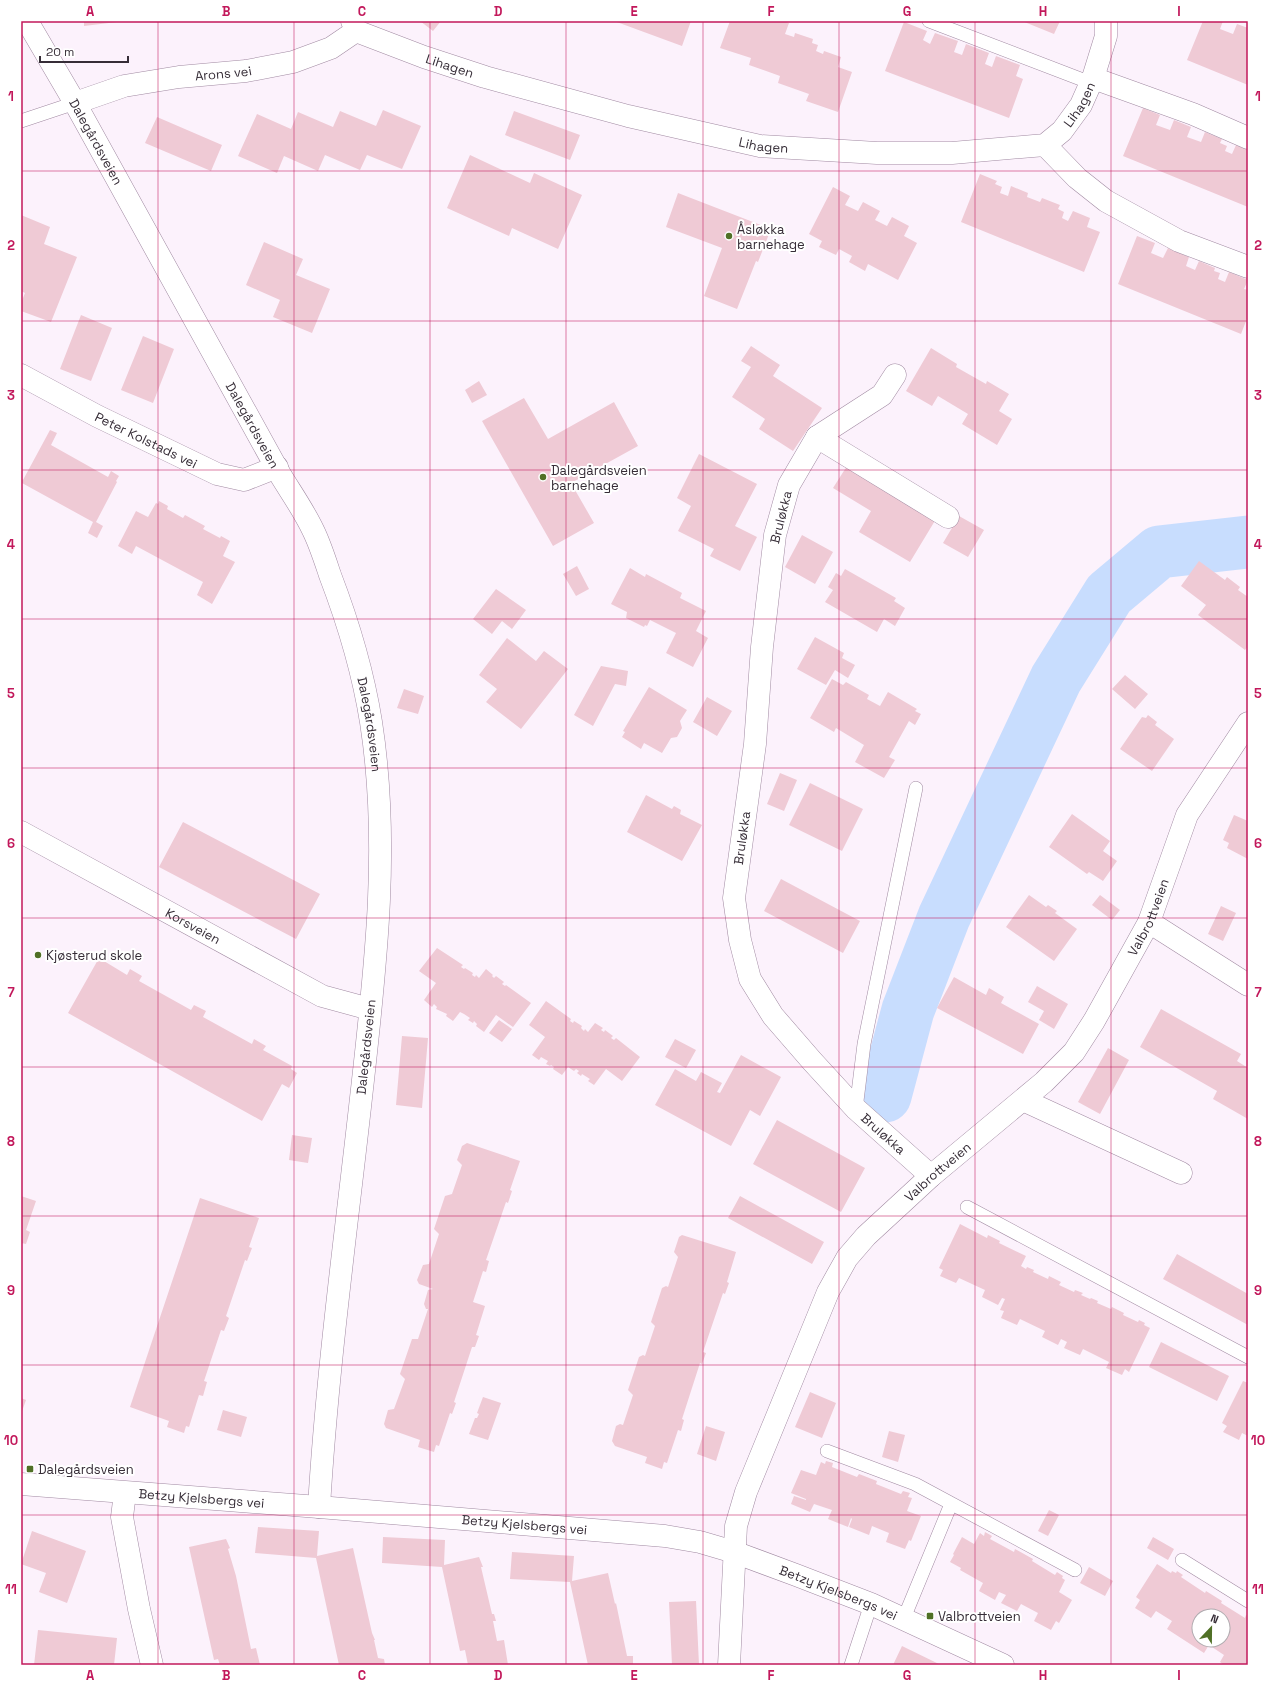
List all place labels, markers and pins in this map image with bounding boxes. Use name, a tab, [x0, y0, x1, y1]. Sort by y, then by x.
place label: Åsløkka barnehage	[737, 221, 805, 253]
marker: Åsløkka barnehage	[724, 231, 734, 241]
place label: Dalegårdsveien barnehage	[551, 462, 647, 494]
marker: Dalegårdsveien barnehage	[538, 472, 548, 482]
place label: Kjøsterud skole	[46, 947, 142, 964]
marker: Kjøsterud skole	[33, 950, 43, 960]
place label: Dalegårdsveien	[38, 1461, 134, 1478]
marker: Dalegårdsveien	[25, 1464, 35, 1474]
place label: Valbrottveien	[938, 1608, 1021, 1625]
marker: Valbrottveien	[925, 1611, 935, 1621]

